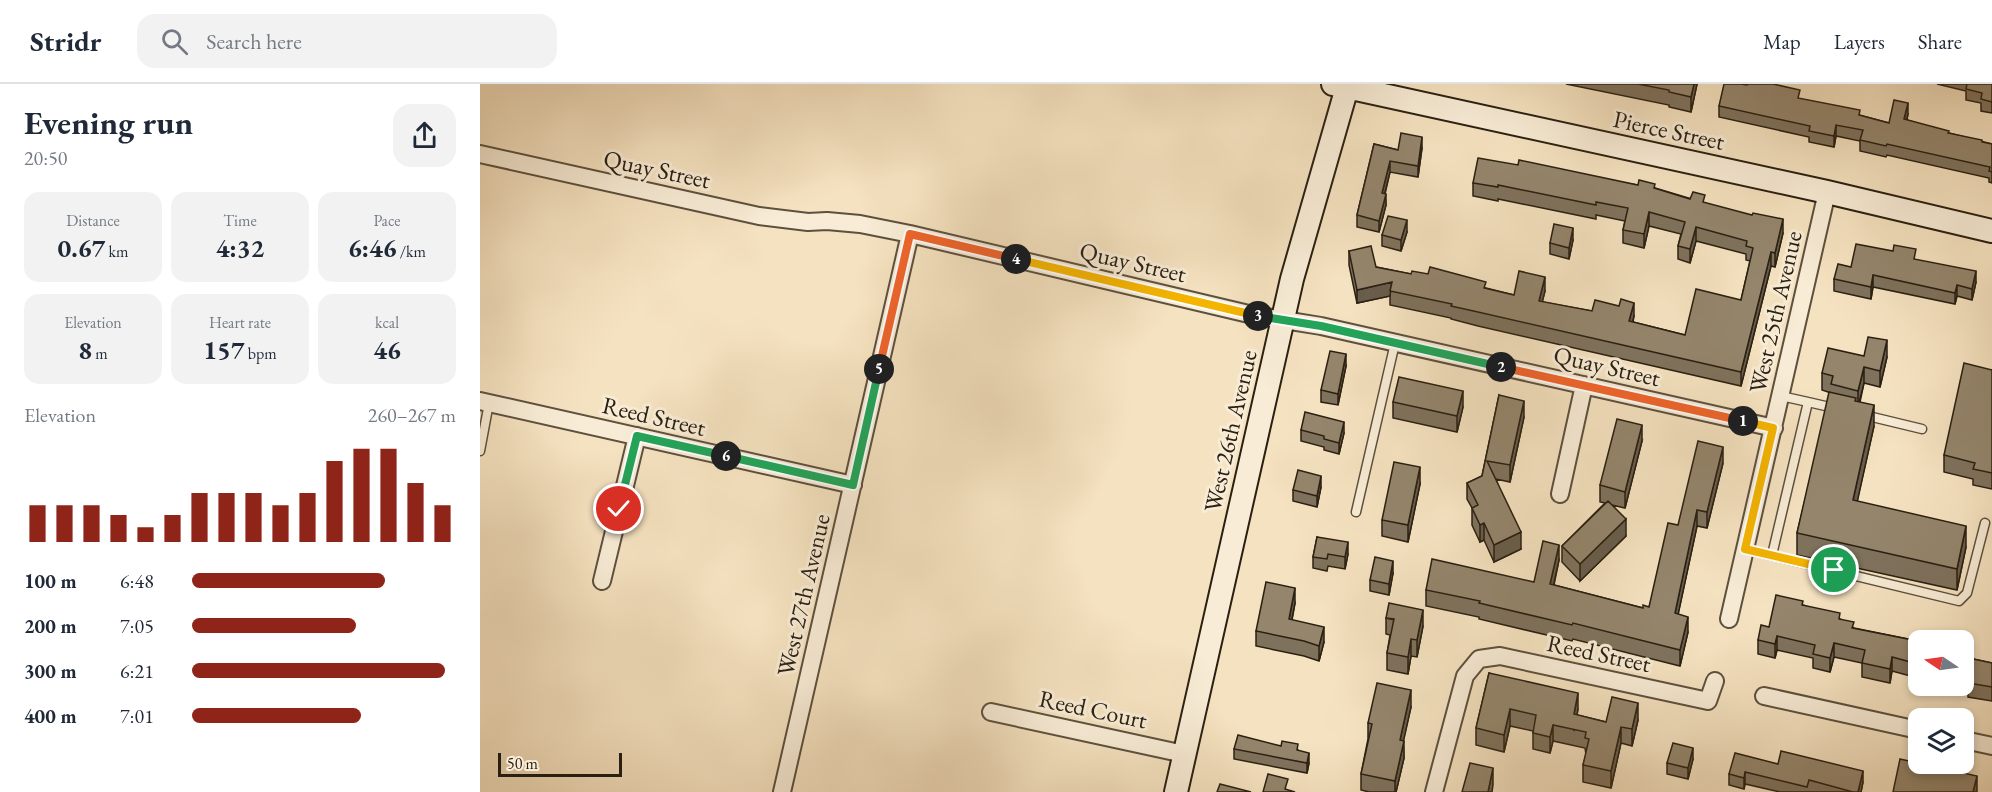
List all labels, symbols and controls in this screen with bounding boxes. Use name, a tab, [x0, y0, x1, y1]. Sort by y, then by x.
search box	[137, 14, 557, 68]
text: Stridr	[30, 23, 101, 59]
icon: search	[158, 25, 191, 58]
text: Search here	[206, 27, 302, 56]
text: Map	[1763, 28, 1801, 55]
text: Layers	[1834, 28, 1885, 55]
text: Share	[1918, 28, 1962, 55]
text: Evening run	[24, 101, 193, 144]
street label: Pierce Street	[1611, 103, 1728, 157]
button: share	[393, 104, 456, 167]
street label: Quay Street	[601, 143, 714, 196]
text: 20:50	[24, 145, 67, 171]
text: Distance	[66, 210, 120, 231]
text: Time	[223, 210, 257, 231]
text: Pace	[374, 210, 400, 231]
street label: West 25th Avenue	[1741, 228, 1809, 396]
text: 0.67	[58, 231, 105, 265]
text: 4:32	[216, 231, 264, 265]
text: 6:46	[348, 231, 397, 265]
street label: Quay Street	[1077, 235, 1190, 289]
text: km	[105, 241, 128, 262]
text: /km	[397, 241, 426, 262]
pin: 4	[1001, 244, 1031, 274]
text: 4	[1012, 248, 1020, 269]
pin: 3	[1243, 301, 1273, 331]
text: 3	[1254, 305, 1262, 326]
text: Elevation	[64, 312, 122, 333]
text: Heart rate	[209, 312, 271, 333]
text: kcal	[375, 312, 399, 333]
text: 8	[78, 333, 92, 367]
text: 157	[203, 333, 245, 367]
text: 46	[373, 333, 401, 367]
street label: Quay Street	[1551, 339, 1664, 393]
text: m	[92, 343, 108, 364]
text: bpm	[245, 343, 277, 364]
street label: West 26th Avenue	[1196, 347, 1264, 515]
pin: 2	[1486, 352, 1516, 382]
pin: 5	[864, 354, 894, 384]
text: 2	[1497, 356, 1505, 377]
text: 5	[875, 358, 883, 379]
street label: Reed Street	[599, 389, 709, 443]
text: Elevation	[24, 402, 96, 428]
text: 260–267 m	[368, 402, 456, 428]
pin: 1	[1728, 406, 1758, 436]
text: 1	[1739, 410, 1747, 431]
pin: 6	[711, 441, 741, 471]
text: 6	[722, 445, 730, 466]
pin	[593, 483, 644, 534]
icon: check	[602, 492, 635, 525]
street label: West 27th Avenue	[769, 511, 837, 679]
pin	[1808, 544, 1859, 595]
icon: arrive	[1817, 553, 1850, 586]
text: 100 m	[24, 568, 77, 594]
text: 6:48	[120, 568, 154, 594]
text: 200 m	[24, 613, 77, 639]
text: 7:05	[120, 613, 154, 639]
street label: Reed Street	[1544, 627, 1654, 679]
north arrow	[1908, 630, 1974, 696]
map controls	[1908, 630, 1974, 774]
text: 300 m	[24, 658, 77, 684]
text: 6:21	[120, 658, 154, 684]
street label: Reed Court	[1036, 682, 1150, 736]
text: 400 m	[24, 703, 77, 729]
text: 7:01	[120, 703, 154, 729]
button: layers	[1908, 708, 1974, 774]
scale bar	[498, 750, 622, 778]
text: 50 m	[507, 753, 538, 774]

